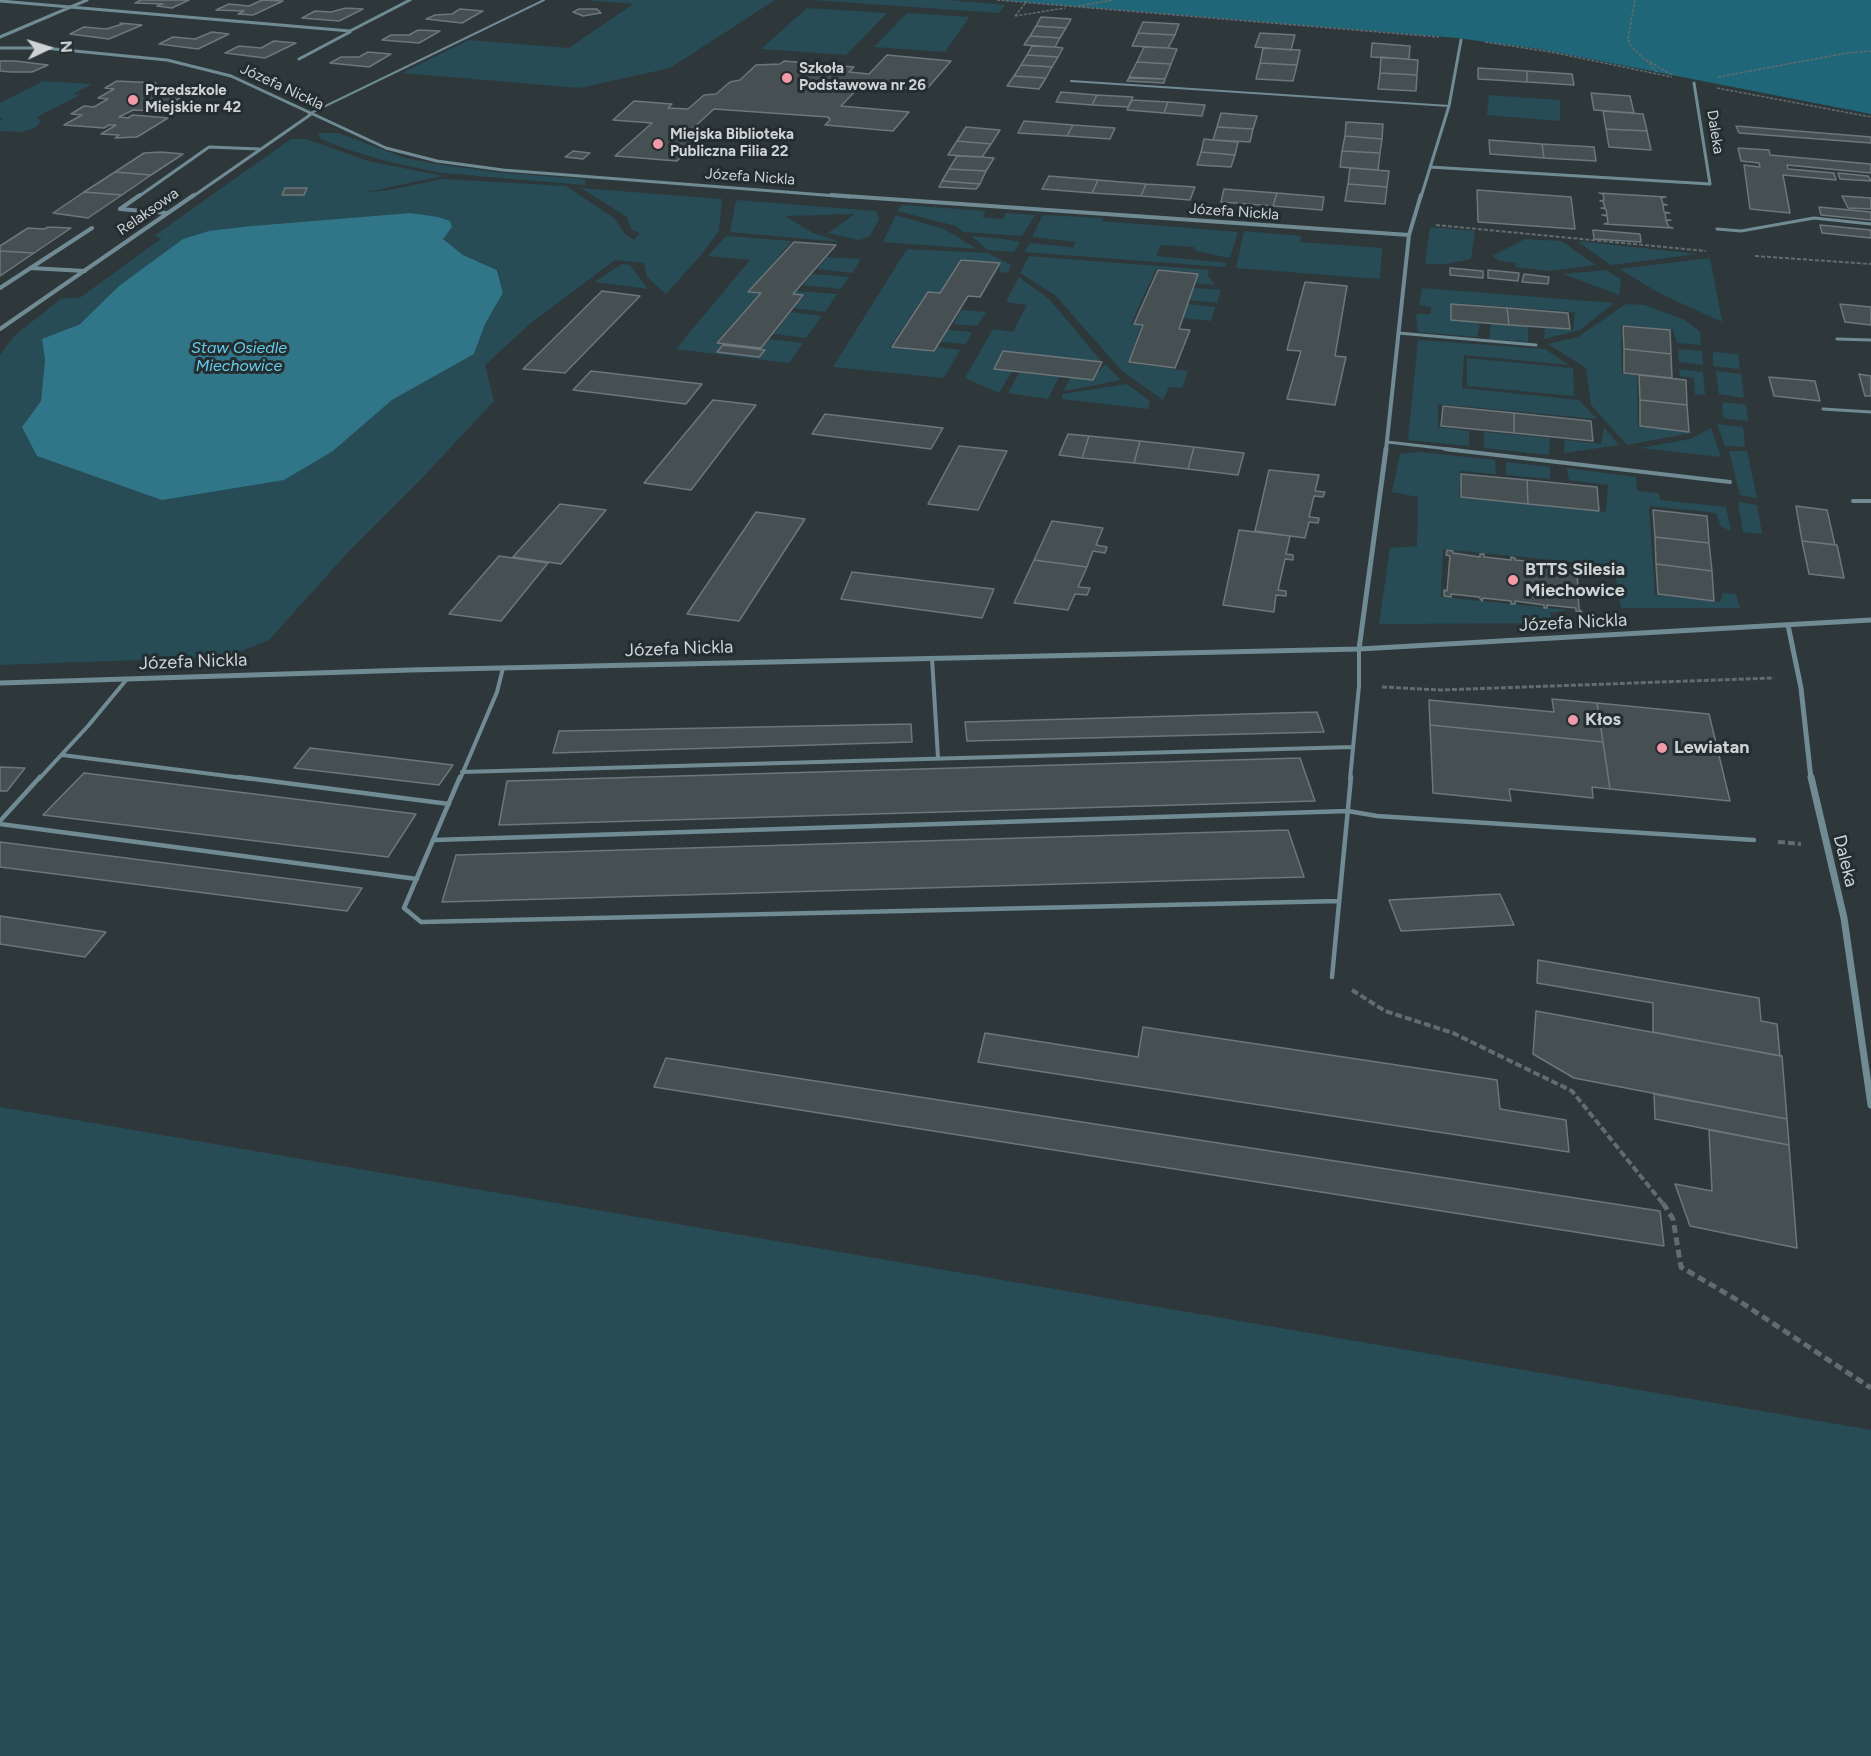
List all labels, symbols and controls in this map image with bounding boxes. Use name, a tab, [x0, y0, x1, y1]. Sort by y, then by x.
north arrow	[18, 18, 78, 78]
text: N	[57, 40, 76, 54]
street label: Józefa Nickla	[237, 60, 327, 114]
place label: Szkoła Podstawowa nr 26	[799, 60, 926, 95]
marker: Szkoła Podstawowa nr 26	[780, 71, 794, 85]
place label: Przedszkole Miejskie nr 42	[145, 82, 241, 117]
marker: Przedszkole Miejskie nr 42	[126, 93, 140, 107]
street label: Daleka	[1703, 109, 1727, 155]
place label: Miejska Biblioteka Publiczna Filia 22	[670, 126, 794, 161]
marker: Miejska Biblioteka Publiczna Filia 22	[651, 137, 665, 151]
street label: Józefa Nickla	[704, 165, 796, 189]
street label: Relaksowa	[114, 184, 182, 240]
street label: Józefa Nickla	[1188, 200, 1280, 224]
water label: Staw Osiedle Miechowice	[191, 338, 287, 376]
place label: BTTS Silesia Miechowice	[1525, 559, 1625, 602]
marker: BTTS Silesia Miechowice	[1506, 573, 1520, 587]
street label: Józefa Nickla	[1518, 609, 1628, 637]
street label: Józefa Nickla	[625, 636, 733, 662]
street label: Józefa Nickla	[139, 649, 247, 675]
place label: Kłos	[1585, 709, 1621, 731]
marker: Kłos	[1566, 713, 1580, 727]
place label: Lewiatan	[1674, 737, 1749, 759]
marker: Lewiatan	[1655, 741, 1669, 755]
street label: Daleka	[1828, 833, 1862, 889]

